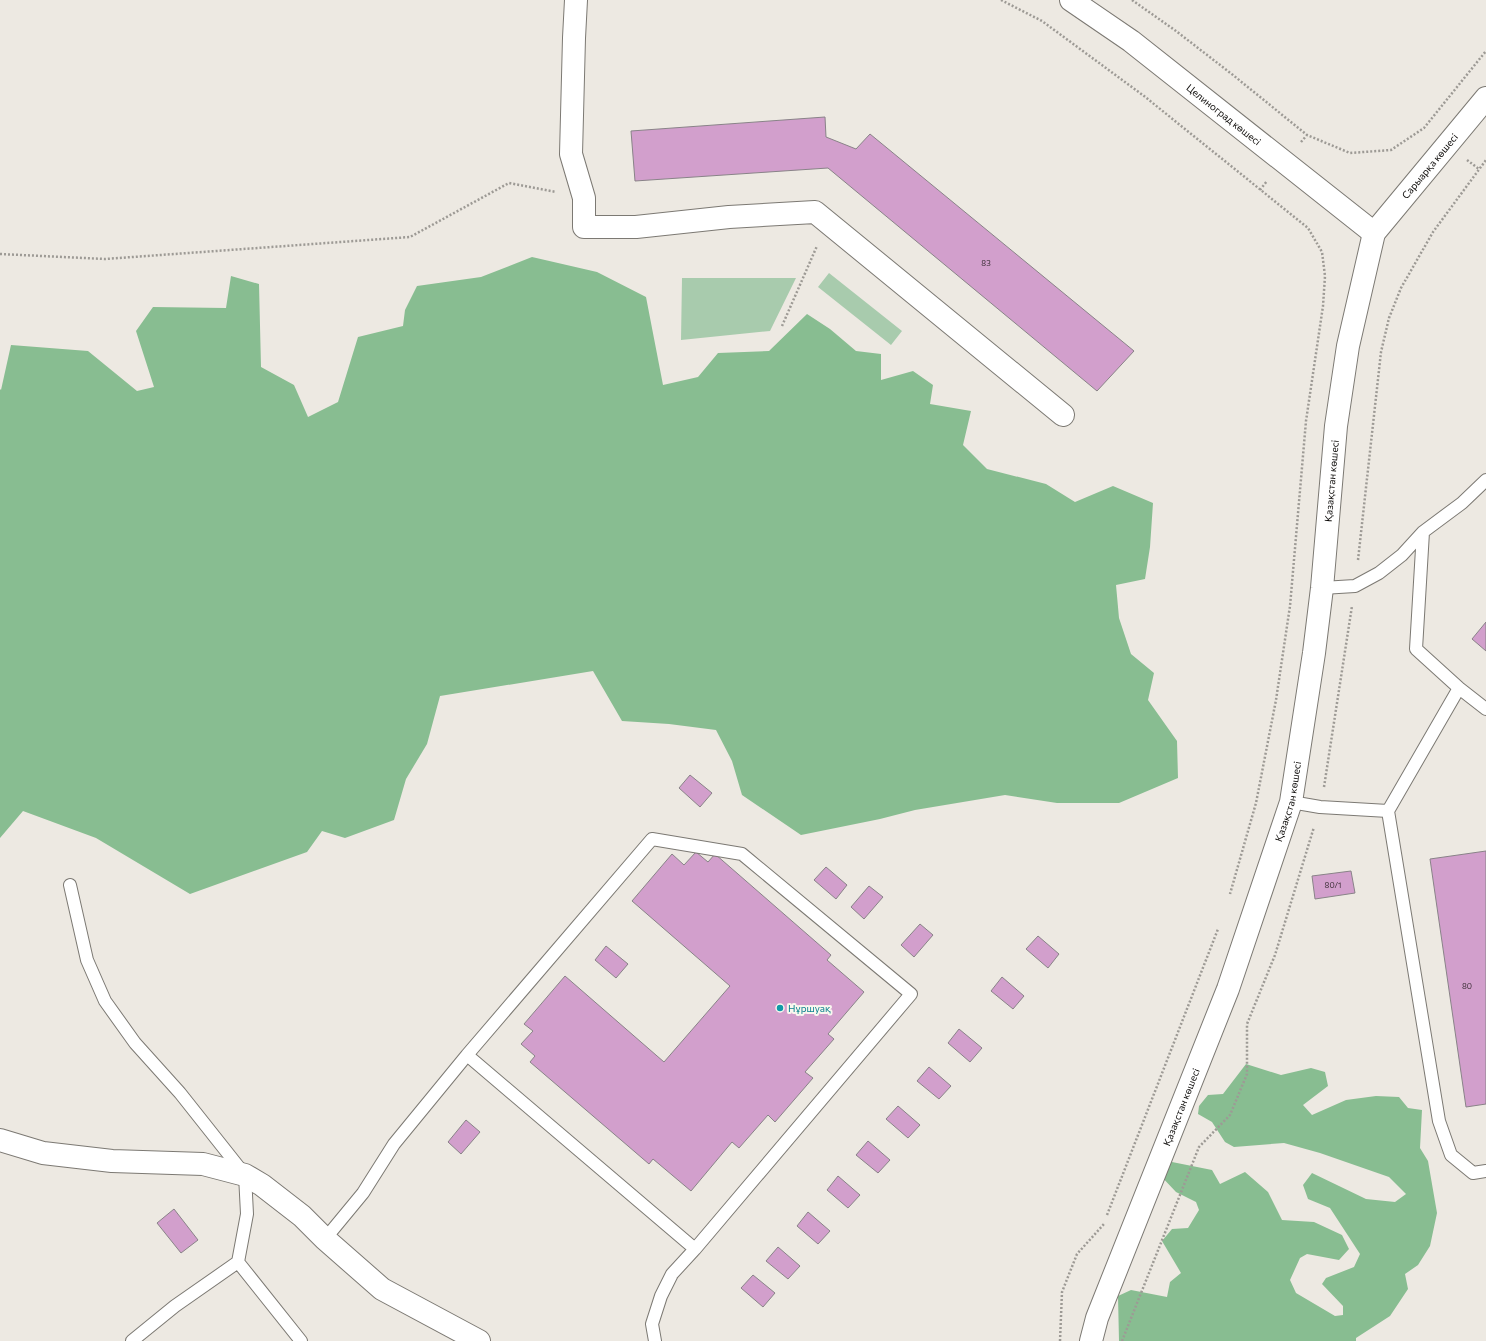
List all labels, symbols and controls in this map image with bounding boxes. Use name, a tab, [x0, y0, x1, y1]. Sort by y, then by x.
street label: Целиноград көшесі	[1184, 81, 1264, 147]
street label: Сарыарқа көшесі	[1399, 131, 1460, 201]
house number: 83	[981, 258, 991, 268]
street label: Қазақстан көшесі	[1322, 439, 1341, 523]
street label: Қазақстан көшесі	[1272, 760, 1303, 843]
house number: 80/1	[1325, 880, 1341, 890]
house number: 80	[1462, 981, 1472, 991]
place label: Нұршуақ	[788, 1002, 831, 1014]
marker: Нұршуақ	[775, 1003, 785, 1013]
street label: Қазақстан көшесі	[1160, 1066, 1202, 1147]

